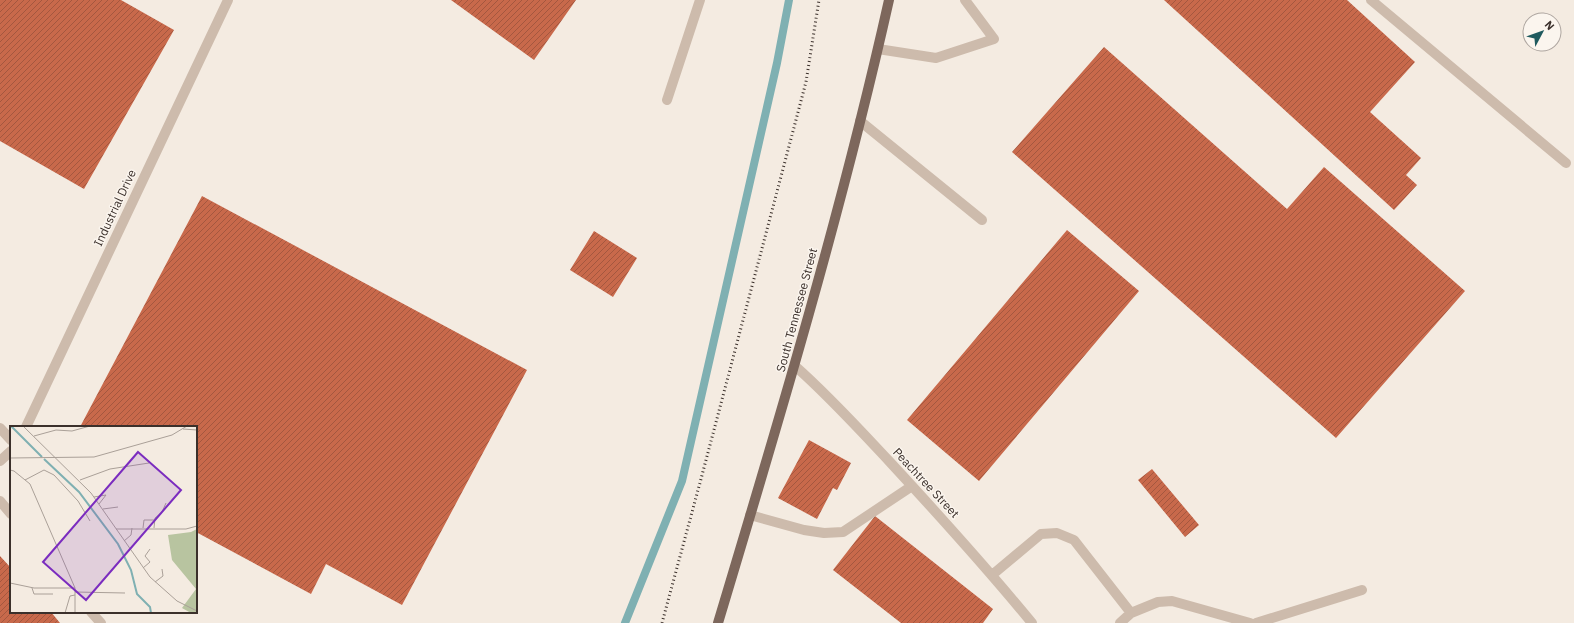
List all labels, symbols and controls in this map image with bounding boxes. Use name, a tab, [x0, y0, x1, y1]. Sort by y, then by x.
north arrow	[1522, 12, 1562, 52]
text: N	[1542, 18, 1557, 33]
street label: Industrial Drive	[90, 167, 139, 249]
street label: South Tennessee Street	[773, 246, 820, 374]
inset map	[10, 426, 197, 613]
street label: Peachtree Street	[890, 444, 963, 521]

